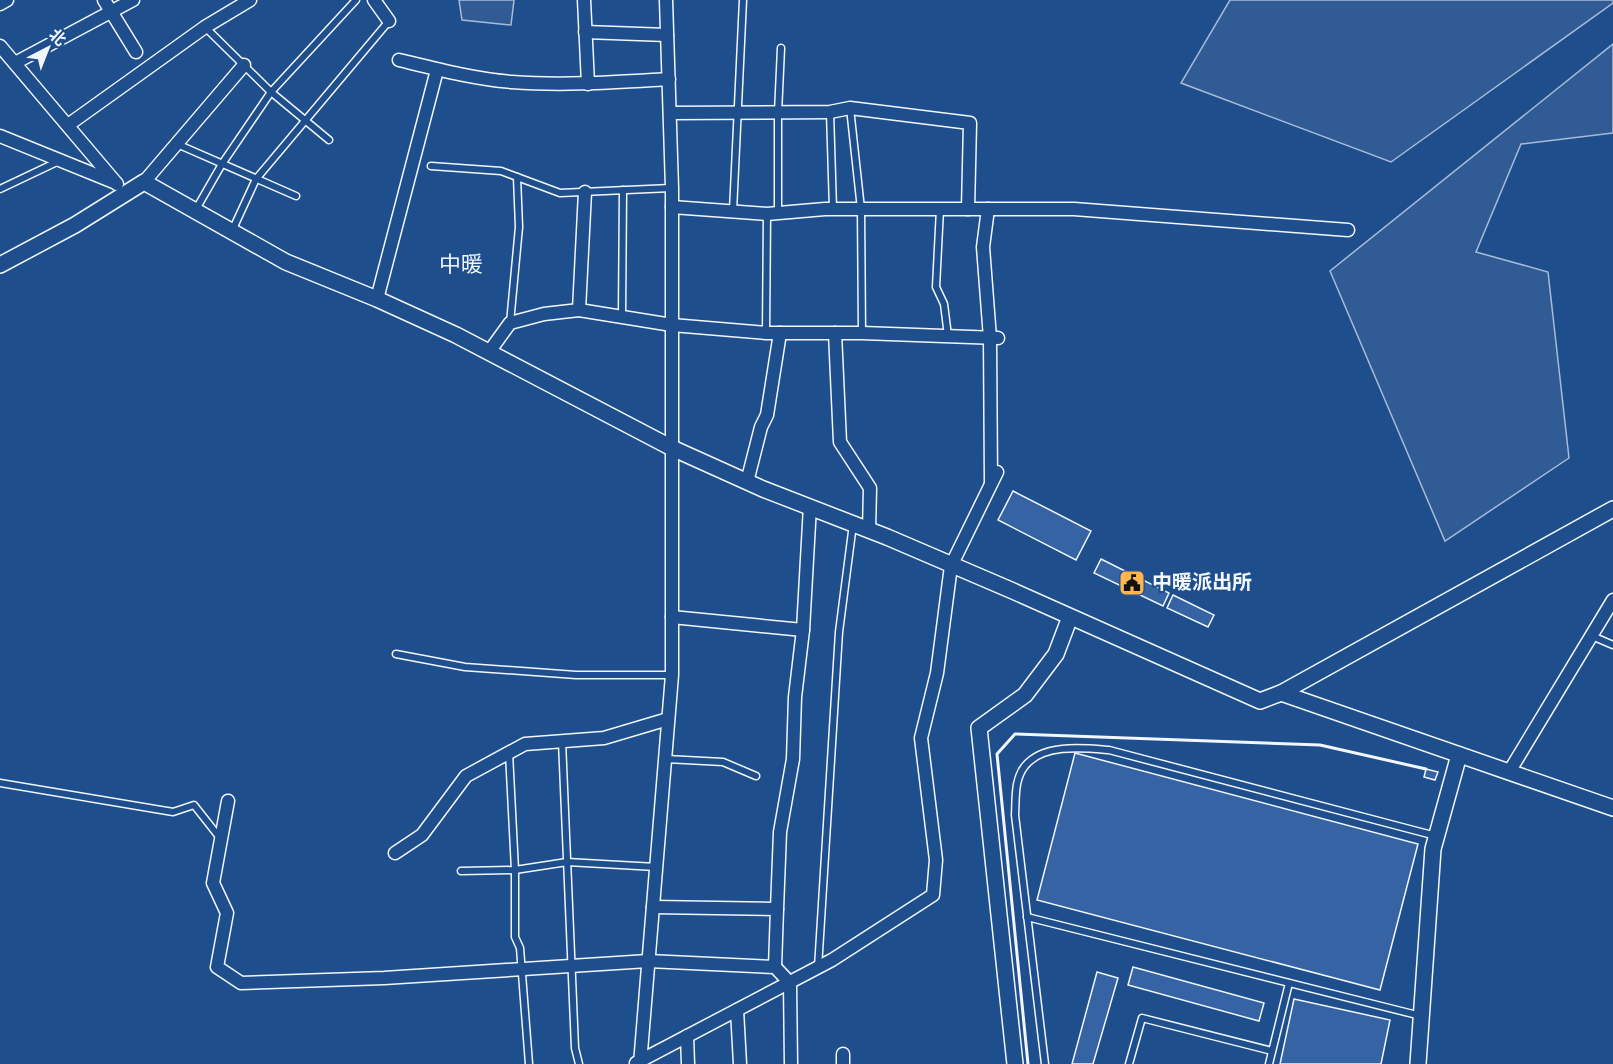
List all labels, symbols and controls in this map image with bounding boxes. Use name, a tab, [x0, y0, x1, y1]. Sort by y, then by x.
north arrow	[18, 18, 78, 78]
text: 北	[45, 26, 69, 50]
district label: 中暖	[439, 252, 483, 279]
public building icon: 中暖派出所	[1117, 568, 1147, 598]
place label: 中暖派出所	[1152, 571, 1252, 595]

